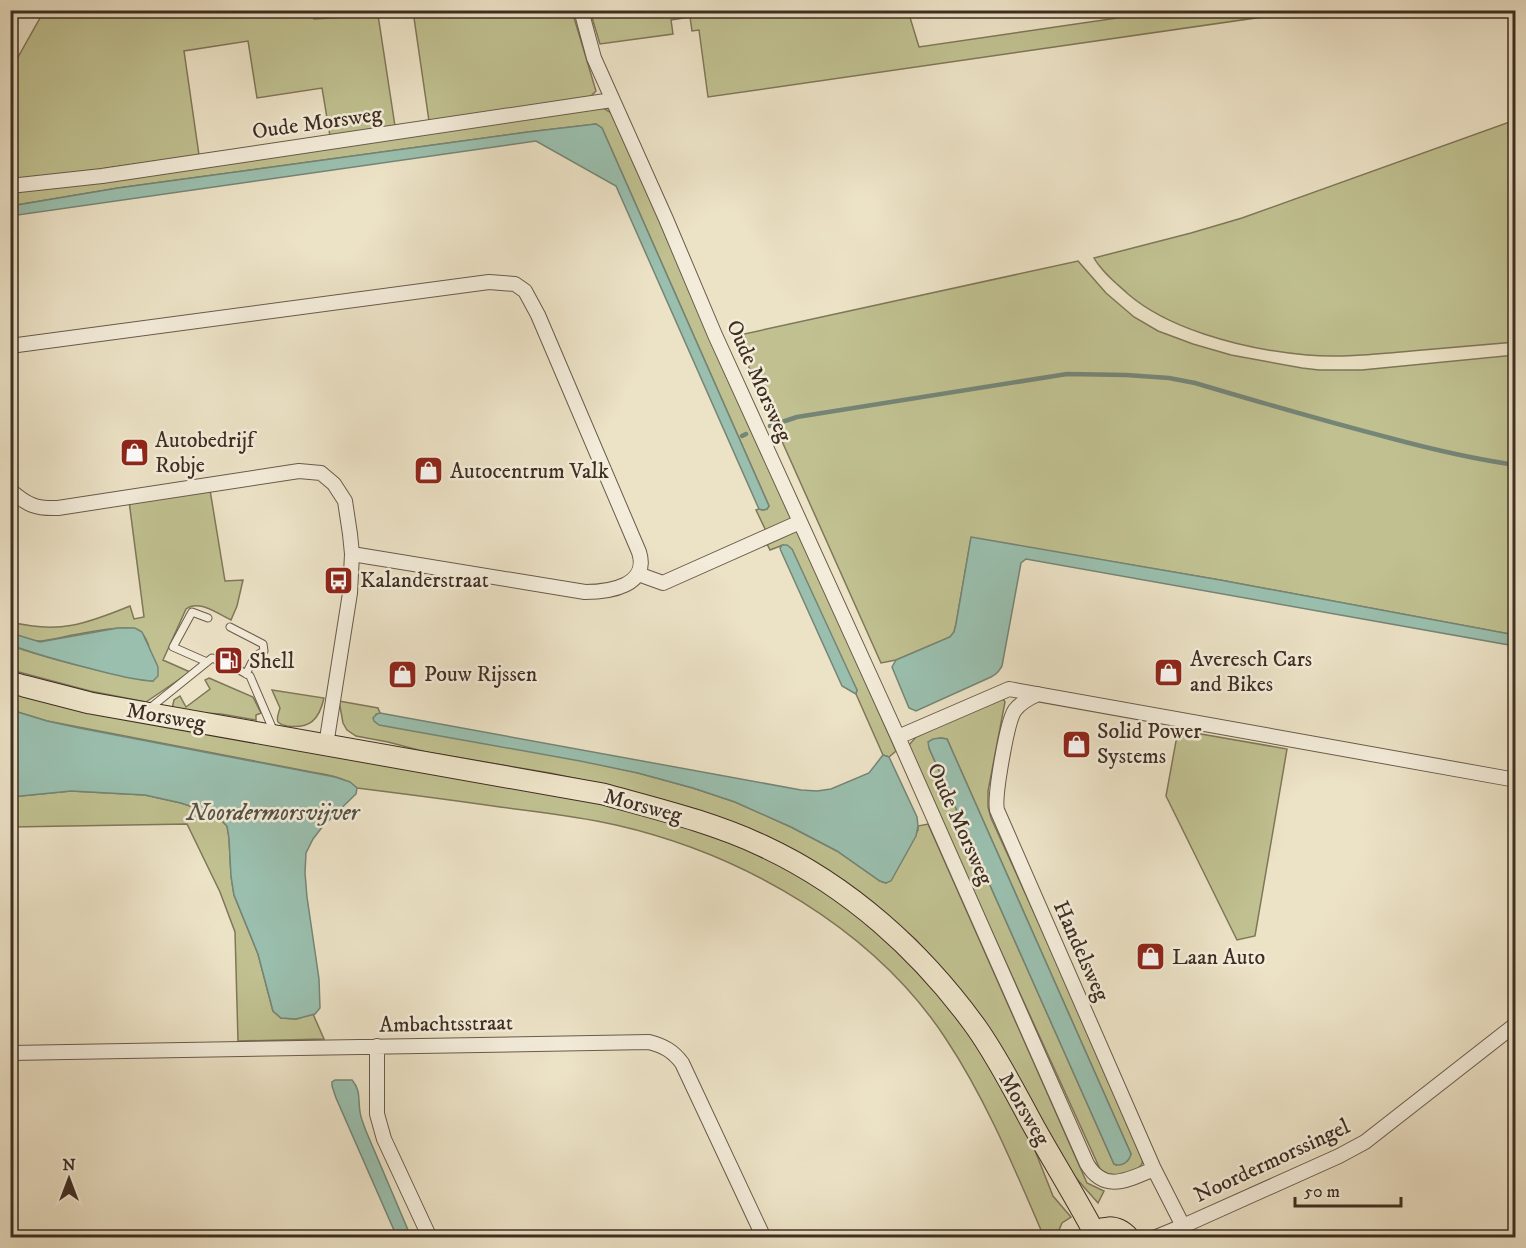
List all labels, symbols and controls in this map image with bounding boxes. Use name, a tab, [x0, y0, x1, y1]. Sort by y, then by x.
street label: Oude Morsweg	[250, 100, 384, 145]
street label: Oude Morsweg	[720, 316, 798, 447]
place label: Autobedrijf Robje	[155, 427, 258, 479]
shop icon: Autobedrijf Robje	[118, 437, 150, 469]
shop icon: Autocentrum Valk	[413, 455, 445, 487]
place label: Autocentrum Valk	[450, 458, 609, 485]
bus stop icon: Kalanderstraat	[323, 564, 355, 596]
place label: Kalanderstraat	[360, 567, 489, 594]
fuel station icon: Shell	[212, 645, 244, 677]
place label: Averesch Cars and Bikes	[1190, 646, 1312, 698]
place label: Shell	[249, 648, 295, 675]
shop icon: Averesch Cars and Bikes	[1153, 656, 1185, 688]
shop icon: Pouw Rijssen	[387, 658, 419, 690]
place label: Pouw Rijssen	[424, 661, 538, 688]
street label: Morsweg	[124, 697, 208, 737]
place label: Solid Power Systems	[1097, 718, 1202, 770]
shop icon: Solid Power Systems	[1060, 728, 1092, 760]
street label: Oude Morsweg	[921, 759, 999, 890]
street label: Morsweg	[601, 783, 685, 829]
water label: Noordermorsvijver	[185, 798, 362, 828]
street label: Handelsweg	[1047, 897, 1115, 1006]
shop icon: Laan Auto	[1135, 941, 1167, 973]
place label: Laan Auto	[1172, 944, 1265, 971]
street label: Ambachtsstraat	[379, 1009, 513, 1039]
street label: Morsweg	[992, 1068, 1056, 1151]
street label: Noordermorssingel	[1190, 1113, 1355, 1209]
north arrow	[39, 1149, 99, 1209]
text: N	[62, 1155, 76, 1175]
scale bar	[1295, 1170, 1402, 1208]
text: 50 m	[1304, 1181, 1340, 1203]

